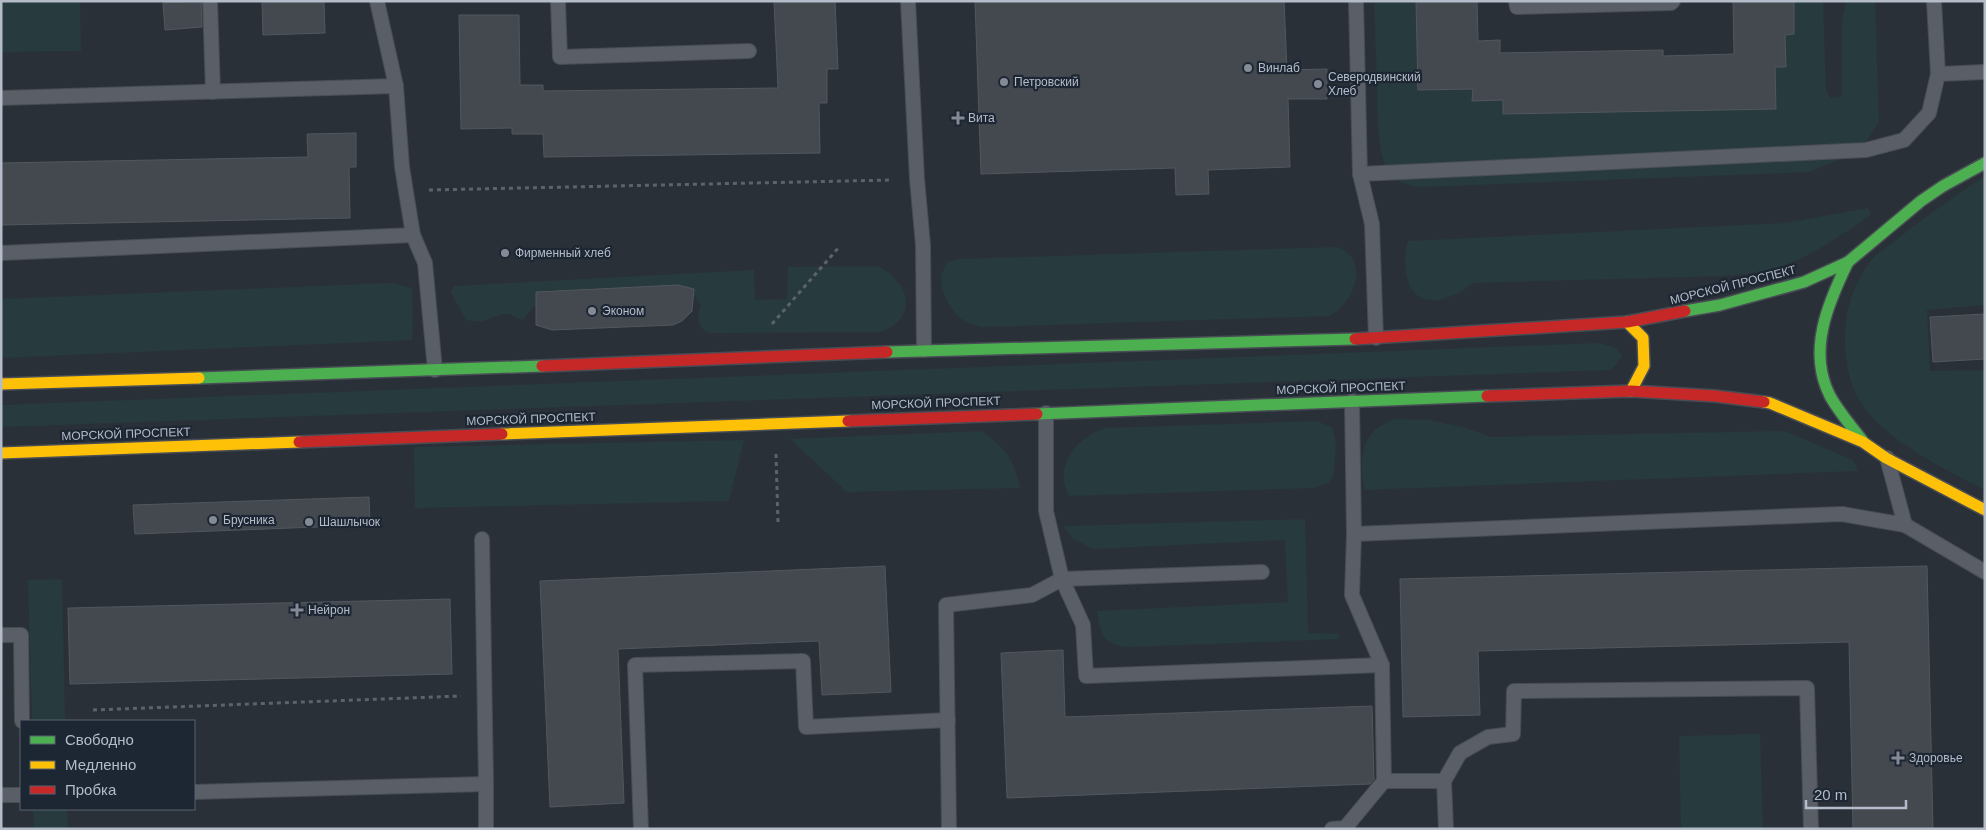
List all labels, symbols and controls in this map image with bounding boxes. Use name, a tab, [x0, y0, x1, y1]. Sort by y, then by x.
place label: Винлаб	[1258, 61, 1300, 75]
marker: Винлаб	[1242, 62, 1254, 74]
place label: Северодвинский Хлеб	[1328, 70, 1421, 98]
place label: Петровский	[1014, 75, 1079, 89]
marker: Петровский	[998, 76, 1010, 88]
marker: Северодвинский Хлеб	[1312, 78, 1324, 90]
place label: Вита	[968, 111, 995, 125]
marker: Вита	[952, 112, 964, 124]
place label: Фирменный хлеб	[515, 246, 611, 260]
marker: Фирменный хлеб	[499, 247, 511, 259]
street label: МОРСКОЙ ПРОСПЕКТ	[1668, 261, 1798, 307]
place label: Эконом	[602, 304, 644, 318]
marker: Эконом	[586, 305, 598, 317]
street label: МОРСКОЙ ПРОСПЕКТ	[1276, 378, 1407, 397]
street label: МОРСКОЙ ПРОСПЕКТ	[871, 393, 1002, 412]
street label: МОРСКОЙ ПРОСПЕКТ	[466, 409, 597, 428]
street label: МОРСКОЙ ПРОСПЕКТ	[61, 424, 192, 443]
place label: Брусника	[223, 513, 275, 527]
marker: Брусника	[207, 514, 219, 526]
place label: Шашлычок	[319, 515, 381, 529]
marker: Шашлычок	[303, 516, 315, 528]
marker: Нейрон	[290, 603, 304, 617]
place label: Нейрон	[308, 603, 350, 617]
legend	[20, 720, 195, 810]
text: Свободно	[65, 731, 134, 748]
marker: Здоровье	[1891, 751, 1905, 765]
place label: Здоровье	[1909, 751, 1963, 765]
text: Медленно	[65, 756, 136, 773]
scale bar	[1806, 778, 1906, 810]
text: Пробка	[65, 781, 117, 798]
text: 20 m	[1814, 786, 1847, 803]

